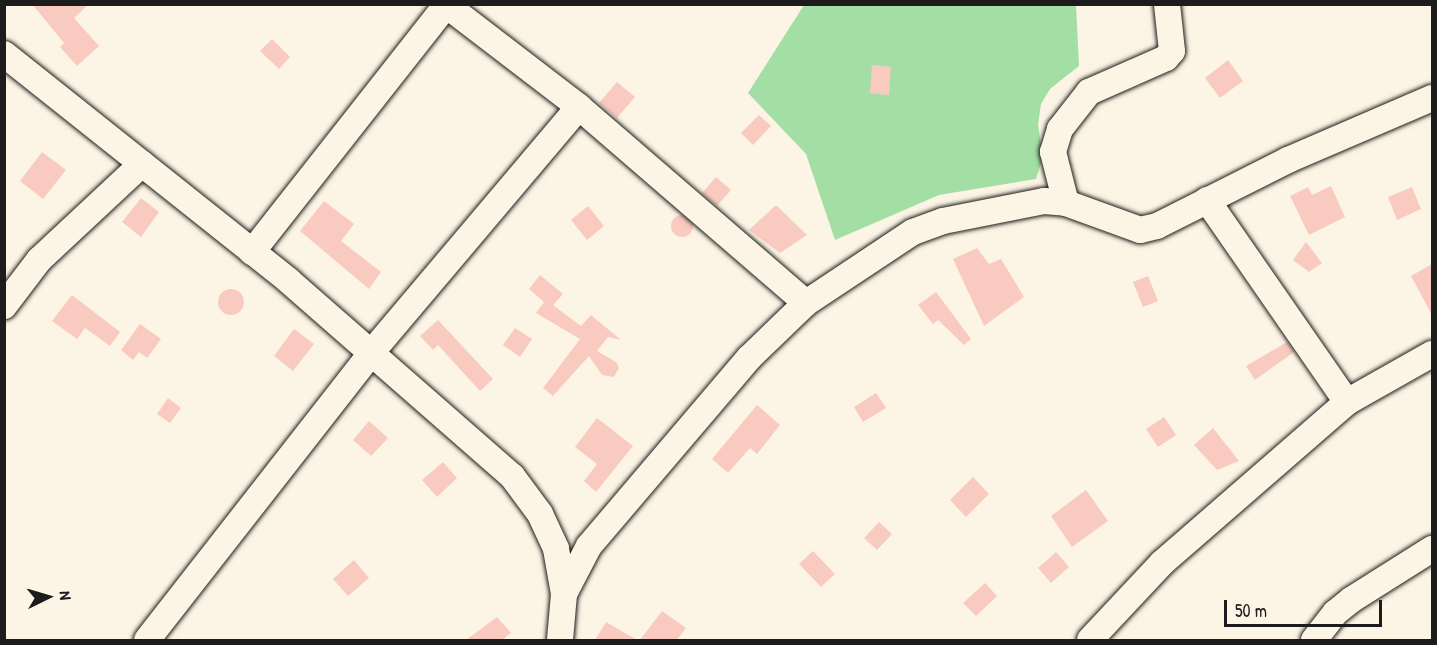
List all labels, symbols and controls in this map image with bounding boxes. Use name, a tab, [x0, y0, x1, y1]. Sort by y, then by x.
north arrow	[18, 567, 78, 627]
scale bar	[1227, 588, 1384, 626]
text: N	[55, 590, 77, 601]
text: 50 m	[1235, 598, 1267, 623]

